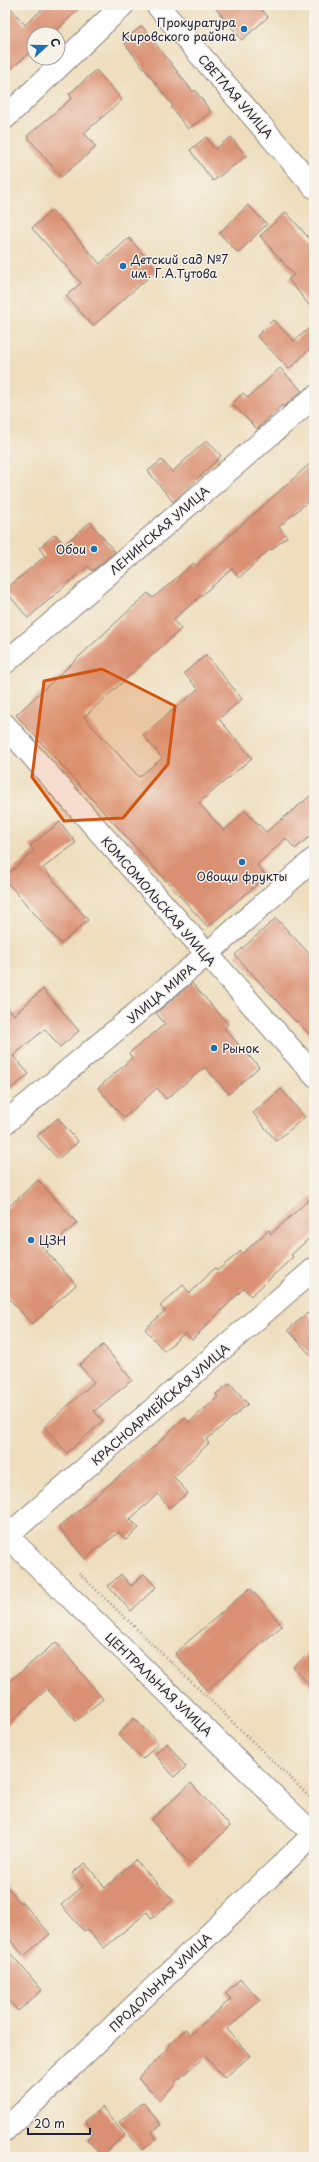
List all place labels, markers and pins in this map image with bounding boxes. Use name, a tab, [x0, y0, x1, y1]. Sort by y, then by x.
place label: Прокуратура Кировского района	[121, 13, 237, 45]
marker: Прокуратура Кировского района	[239, 24, 249, 34]
place label: Детский сад №7 им. Г.А.Тутова	[130, 250, 228, 282]
marker: Детский сад №7 им. Г.А.Тутова	[118, 261, 128, 271]
place label: Обои	[56, 540, 86, 558]
marker: Обои	[89, 544, 99, 554]
marker: Овощи фрукты	[237, 857, 247, 867]
place label: Овощи фрукты	[197, 867, 288, 885]
place label: Рынок	[222, 1039, 260, 1057]
marker: Рынок	[209, 1043, 219, 1053]
place label: ЦЗН	[39, 1231, 66, 1249]
marker: ЦЗН	[26, 1235, 36, 1245]

